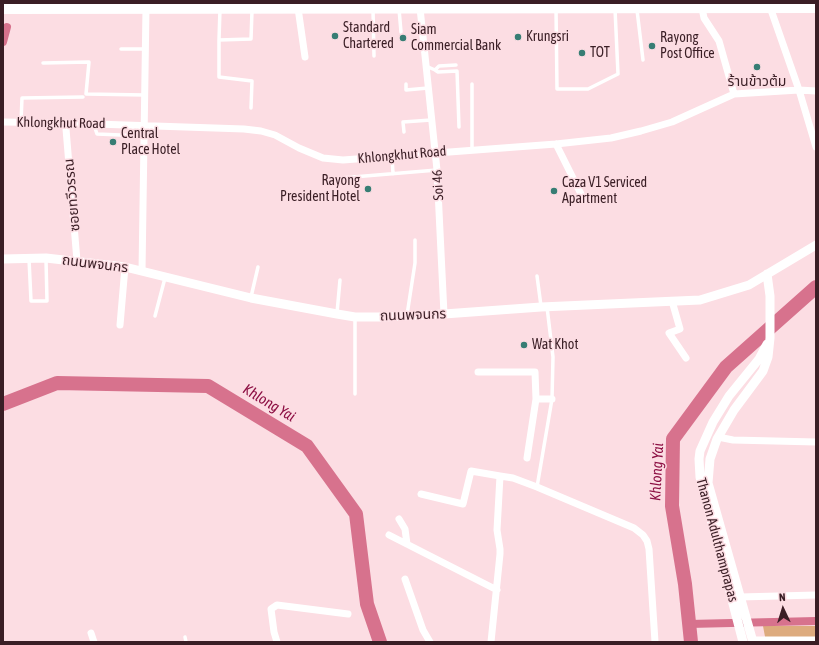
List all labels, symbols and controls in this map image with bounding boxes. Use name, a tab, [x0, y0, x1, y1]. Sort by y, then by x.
place label: Standard Chartered	[343, 20, 394, 52]
place label: Siam Commercial Bank	[411, 22, 501, 54]
place label: Krungsri	[526, 29, 569, 45]
place label: Rayong Post Office	[660, 30, 715, 62]
marker: Standard Chartered	[330, 31, 340, 41]
marker: Krungsri	[513, 32, 523, 42]
marker: Siam Commercial Bank	[398, 33, 408, 43]
marker: Rayong Post Office	[647, 41, 657, 51]
place label: TOT	[590, 45, 610, 61]
marker: TOT	[577, 48, 587, 58]
marker: ร้านข้าวต้ม	[752, 62, 762, 72]
place label: ร้านข้าวต้ม	[728, 74, 786, 90]
street label: Khlongkhut Road	[16, 114, 106, 132]
place label: Central Place Hotel	[121, 126, 180, 158]
marker: Central Place Hotel	[108, 137, 118, 147]
street label: Khlongkhut Road	[357, 143, 447, 167]
street label: ซอยทวีวรรณ	[60, 158, 84, 232]
street label: Soi 46	[429, 169, 447, 201]
place label: Rayong President Hotel	[280, 173, 360, 206]
place label: Caza V1 Serviced Apartment	[562, 175, 647, 208]
marker: Rayong President Hotel	[363, 184, 373, 194]
marker: Caza V1 Serviced Apartment	[549, 186, 559, 196]
street label: ถนนพจนกร	[61, 252, 129, 276]
street label: ถนนพจนกร	[379, 305, 447, 325]
place label: Wat Khot	[532, 337, 578, 353]
marker: Wat Khot	[519, 340, 529, 350]
water label: Khlong Yai	[239, 380, 299, 426]
water label: Khlong Yai	[646, 443, 668, 501]
street label: Thanon Adulthamprapas	[692, 476, 742, 604]
north arrow	[763, 589, 803, 629]
text: N	[779, 591, 786, 603]

